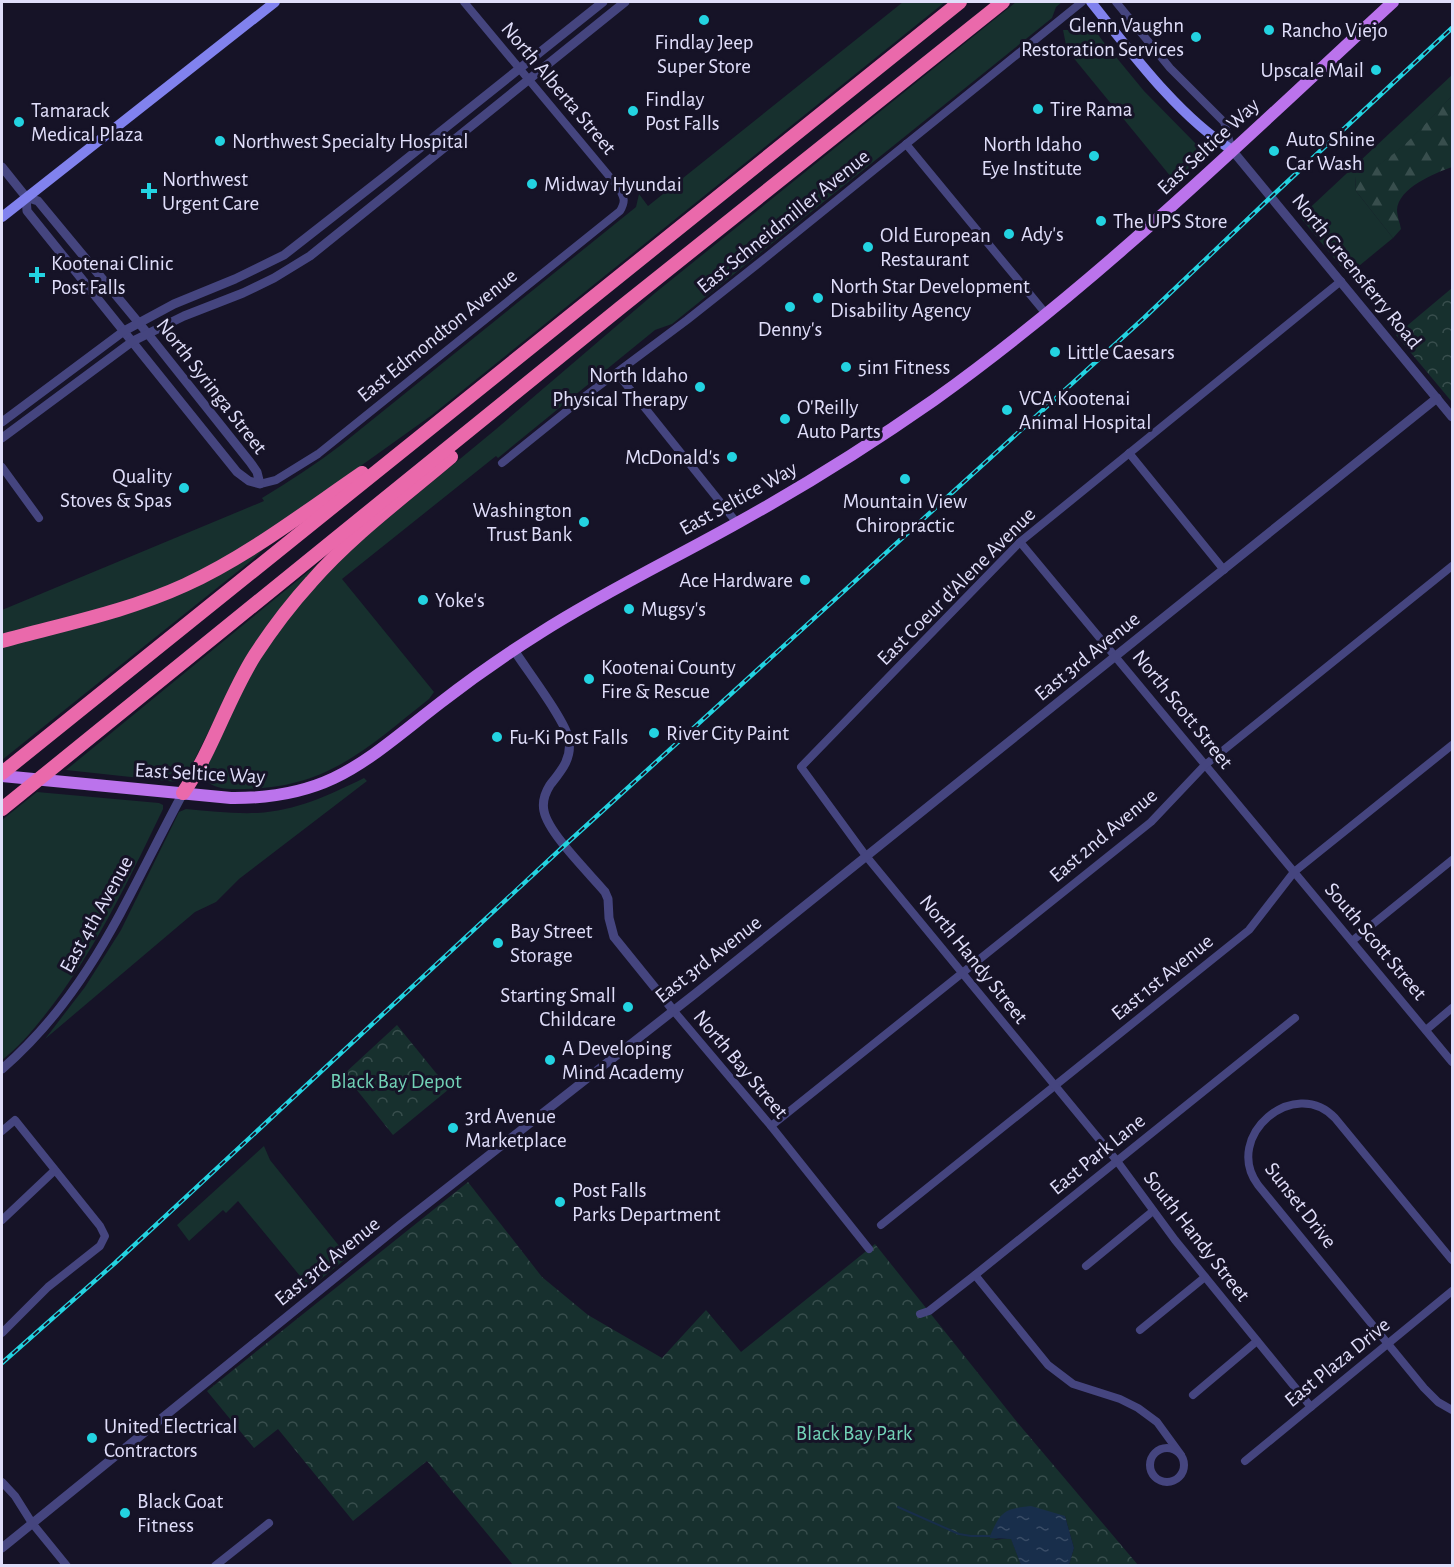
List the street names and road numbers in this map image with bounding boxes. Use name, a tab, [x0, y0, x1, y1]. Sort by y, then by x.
street label: North Alberta Street	[497, 18, 620, 159]
street label: East Seltice Way	[1153, 94, 1263, 199]
street label: East Schneidmiller Avenue	[693, 145, 874, 297]
street label: North Greensferry Road	[1288, 190, 1425, 353]
street label: East Edmondton Avenue	[354, 265, 521, 406]
street label: North Syringa Street	[152, 315, 271, 458]
street label: East Seltice Way	[676, 458, 801, 539]
street label: East Coeur d'Alene Avenue	[873, 503, 1039, 669]
street label: East 3rd Avenue	[1031, 608, 1144, 705]
street label: North Scott Street	[1128, 646, 1237, 773]
street label: East Seltice Way	[134, 760, 266, 787]
street label: East 2nd Avenue	[1046, 784, 1161, 886]
street label: East 4th Avenue	[56, 852, 137, 976]
street label: South Scott Street	[1321, 879, 1431, 1004]
street label: North Handy Street	[915, 891, 1032, 1028]
street label: East 3rd Avenue	[651, 912, 765, 1007]
street label: East 1st Avenue	[1108, 930, 1217, 1024]
street label: North Bay Street	[689, 1006, 792, 1123]
street label: East Park Lane	[1046, 1110, 1149, 1199]
street label: Sunset Drive	[1261, 1158, 1340, 1252]
street label: South Handy Street	[1140, 1167, 1254, 1305]
street label: East 3rd Avenue	[271, 1213, 384, 1310]
street label: East Plaza Drive	[1281, 1314, 1394, 1411]

